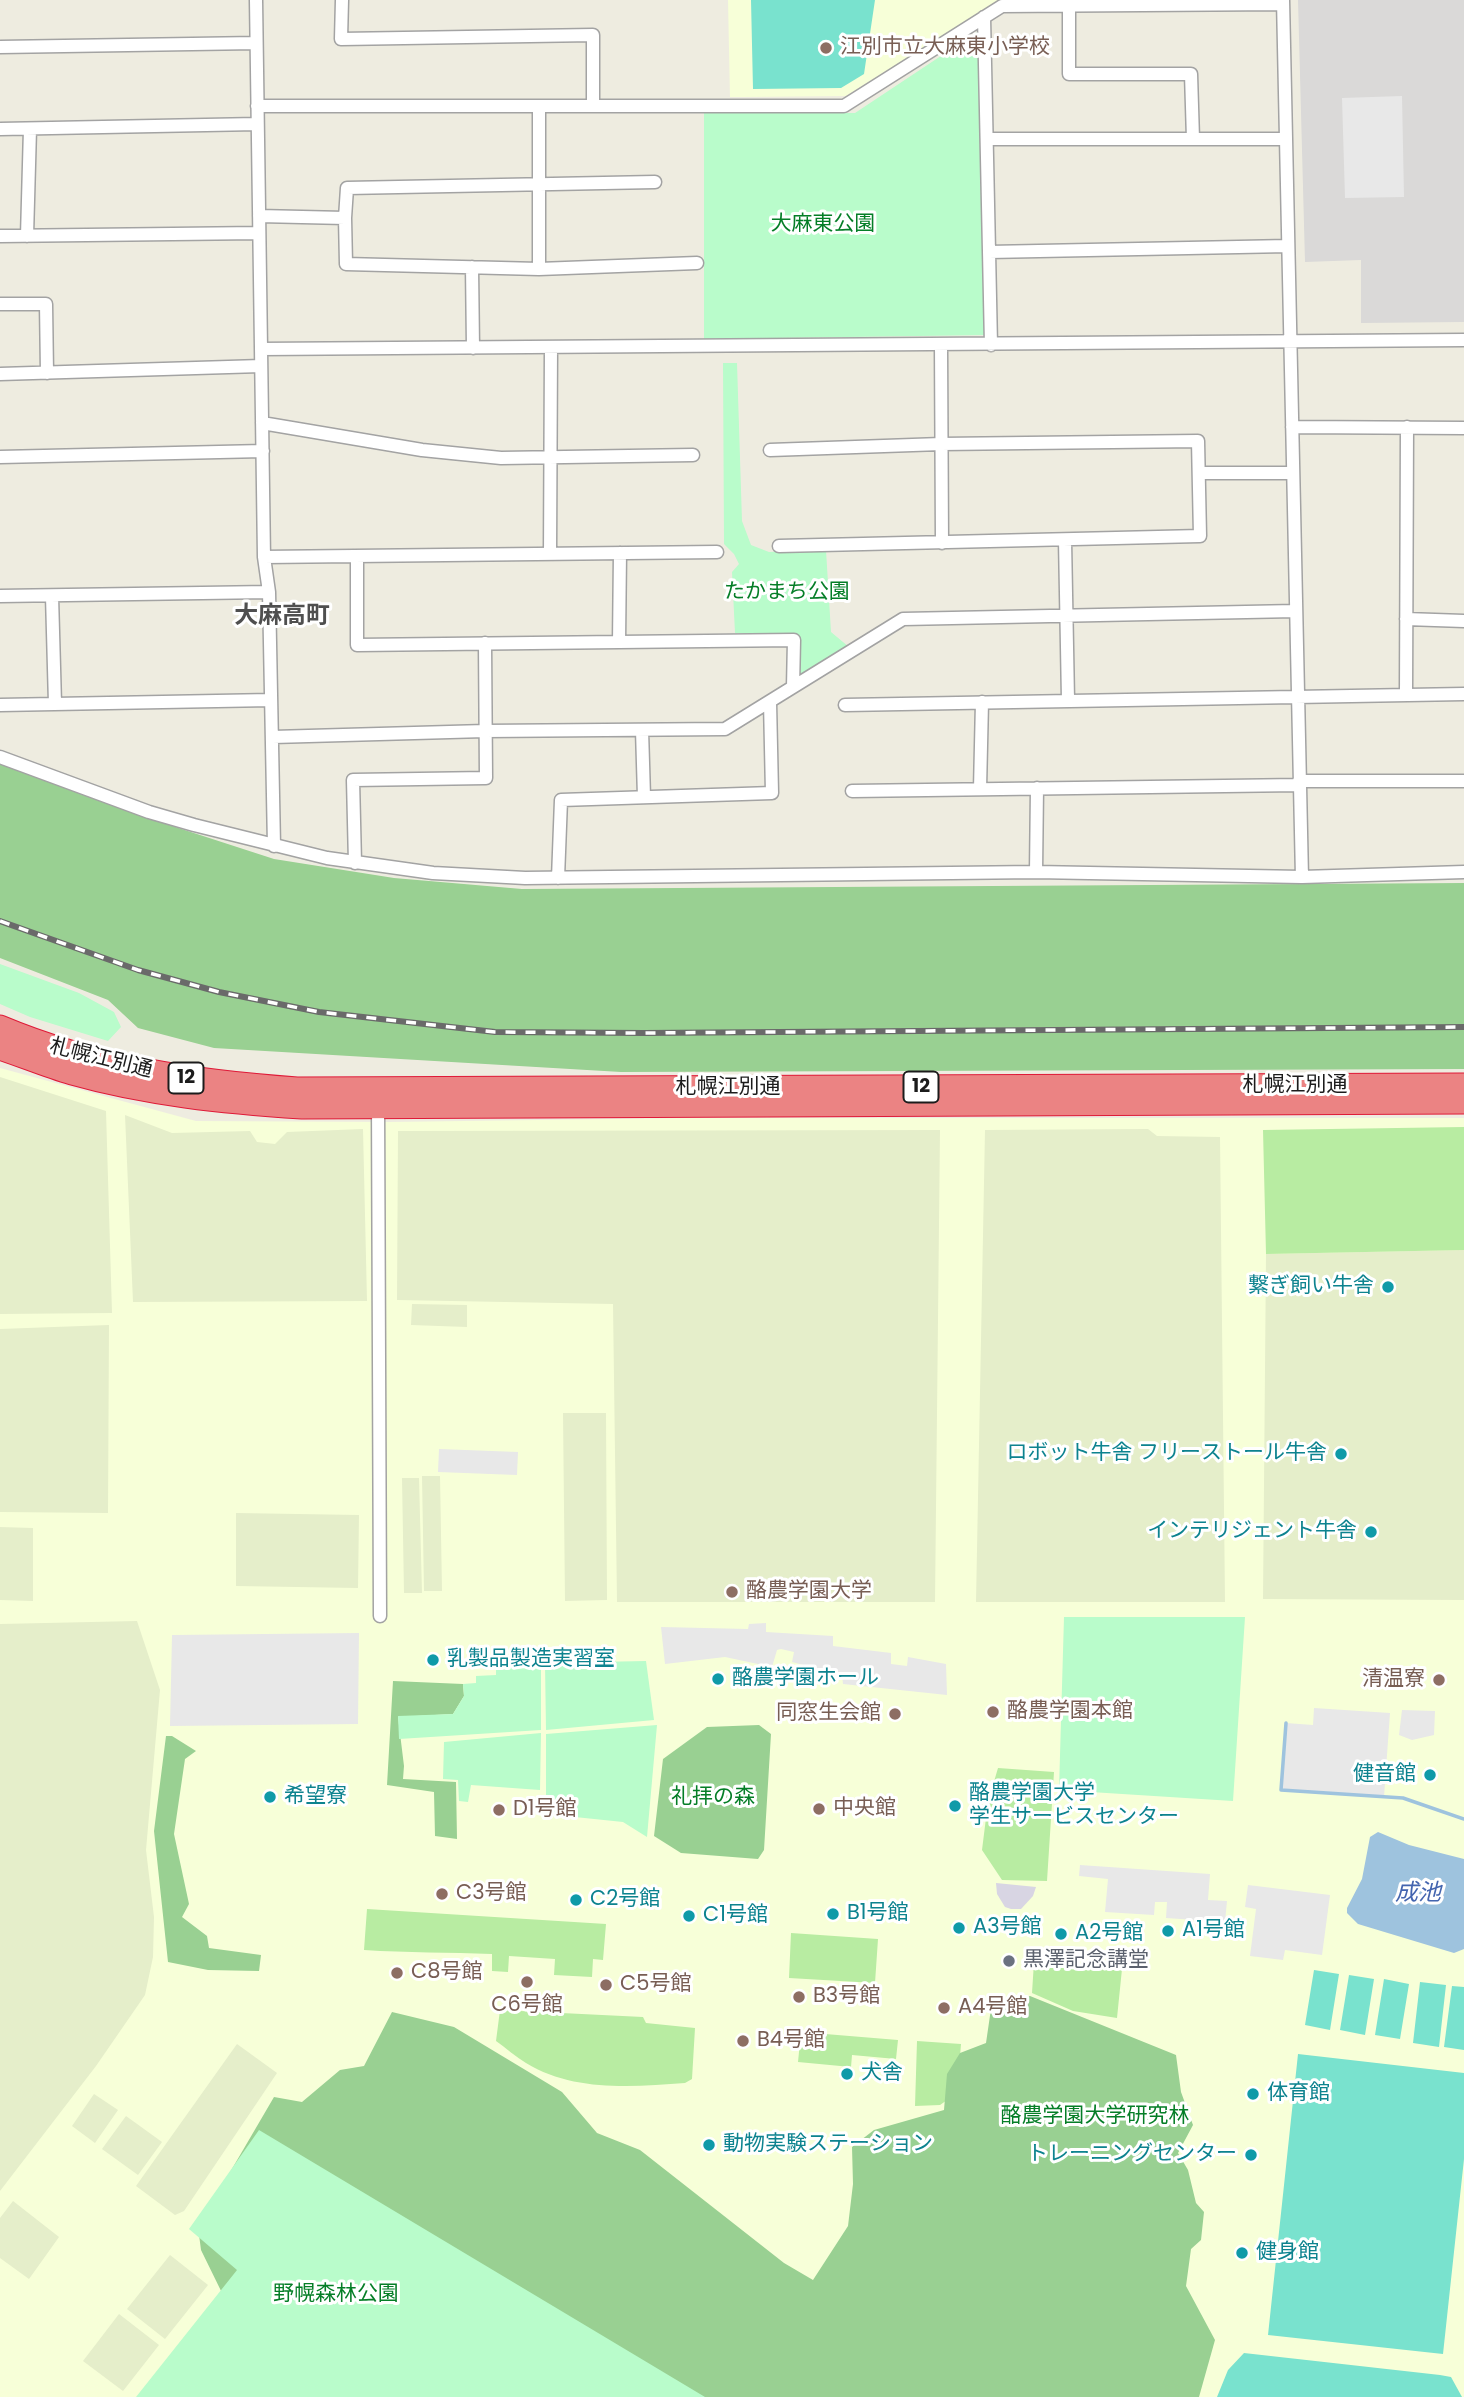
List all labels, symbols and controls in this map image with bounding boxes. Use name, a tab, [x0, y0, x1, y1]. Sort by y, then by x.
place label: 江別市立大麻東小学校	[840, 35, 1050, 61]
marker: 江別市立大麻東小学校	[818, 40, 834, 56]
park label: 大麻東公園	[771, 212, 875, 238]
park label: たかまち公園	[724, 580, 850, 606]
district label: 大麻高町	[234, 603, 330, 631]
street label: 札幌江別通	[47, 1034, 155, 1084]
road number: 12	[168, 1062, 204, 1094]
road number: 12	[904, 1072, 939, 1102]
street label: 札幌江別通	[1243, 1073, 1347, 1099]
street label: 札幌江別通	[676, 1075, 780, 1101]
place label: 繋ぎ飼い牛舎	[1248, 1274, 1374, 1300]
marker: 繋ぎ飼い牛舎	[1380, 1279, 1396, 1295]
place label: ロボット牛舎 フリーストール牛舎	[1006, 1441, 1327, 1467]
marker: ロボット牛舎 フリーストール牛舎	[1333, 1446, 1349, 1462]
place label: インテリジェント牛舎	[1147, 1519, 1357, 1545]
marker: インテリジェント牛舎	[1363, 1524, 1379, 1540]
place label: 酪農学園大学	[746, 1579, 872, 1605]
marker: 酪農学園大学	[724, 1584, 740, 1600]
place label: 乳製品製造実習室	[447, 1647, 615, 1673]
marker: 乳製品製造実習室	[425, 1652, 441, 1668]
place label: 酪農学園ホール	[732, 1666, 879, 1692]
place label: 清温寮	[1362, 1667, 1425, 1693]
marker: 酪農学園ホール	[710, 1671, 726, 1687]
marker: 清温寮	[1431, 1672, 1447, 1688]
place label: 酪農学園本館	[1007, 1699, 1133, 1725]
place label: 同窓生会館	[776, 1701, 881, 1727]
marker: 酪農学園本館	[985, 1704, 1001, 1720]
marker: 同窓生会館	[887, 1706, 903, 1722]
place label: 健音館	[1353, 1762, 1416, 1788]
marker: 健音館	[1422, 1767, 1438, 1783]
place label: 酪農学園大学 学生サービスセンター	[969, 1781, 1179, 1831]
place label: 希望寮	[284, 1784, 347, 1810]
park label: 礼拝の森	[671, 1785, 755, 1811]
marker: 希望寮	[262, 1789, 278, 1805]
place label: 中央館	[833, 1796, 896, 1822]
place label: D1号館	[513, 1797, 577, 1823]
marker: 酪農学園大学 学生サービスセンター	[947, 1798, 963, 1814]
marker: 中央館	[811, 1801, 827, 1817]
marker: D1号館	[491, 1802, 507, 1818]
water label: 成池	[1395, 1880, 1441, 1908]
place label: C3号館	[456, 1881, 527, 1907]
marker: C3号館	[434, 1886, 450, 1902]
place label: C2号館	[590, 1887, 660, 1913]
marker: C2号館	[568, 1892, 584, 1908]
place label: B1号館	[847, 1901, 909, 1927]
place label: C1号館	[703, 1903, 768, 1929]
marker: B1号館	[825, 1906, 841, 1922]
marker: C1号館	[681, 1908, 697, 1924]
place label: A3号館	[973, 1915, 1042, 1941]
place label: A1号館	[1182, 1918, 1245, 1944]
marker: A3号館	[951, 1920, 967, 1936]
place label: A2号館	[1075, 1921, 1143, 1947]
marker: A1号館	[1160, 1923, 1176, 1939]
marker: A2号館	[1053, 1926, 1069, 1942]
place label: 黒澤記念講堂	[1023, 1948, 1149, 1974]
marker: 黒澤記念講堂	[1001, 1953, 1017, 1969]
place label: C8号館	[411, 1960, 482, 1986]
marker: C8号館	[389, 1965, 405, 1981]
place label: C5号館	[620, 1972, 691, 1998]
marker: C6号館	[519, 1974, 535, 1990]
marker: C5号館	[598, 1977, 614, 1993]
place label: B3号館	[813, 1984, 880, 2010]
marker: B3号館	[791, 1989, 807, 2005]
place label: C6号館	[491, 1993, 563, 2019]
place label: A4号館	[958, 1995, 1027, 2021]
marker: A4号館	[936, 2000, 952, 2016]
place label: B4号館	[757, 2028, 825, 2054]
marker: B4号館	[735, 2033, 751, 2049]
place label: 犬舎	[861, 2061, 903, 2087]
marker: 犬舎	[839, 2066, 855, 2082]
place label: 体育館	[1267, 2081, 1330, 2107]
marker: 体育館	[1245, 2086, 1261, 2102]
park label: 酪農学園大学研究林	[1001, 2104, 1189, 2130]
place label: 動物実験ステーション	[723, 2132, 933, 2158]
marker: 動物実験ステーション	[701, 2137, 717, 2153]
place label: トレーニングセンター	[1027, 2142, 1237, 2168]
marker: トレーニングセンター	[1243, 2147, 1259, 2163]
place label: 健身館	[1256, 2240, 1319, 2266]
marker: 健身館	[1234, 2245, 1250, 2261]
park label: 野幌森林公園	[273, 2282, 399, 2308]

